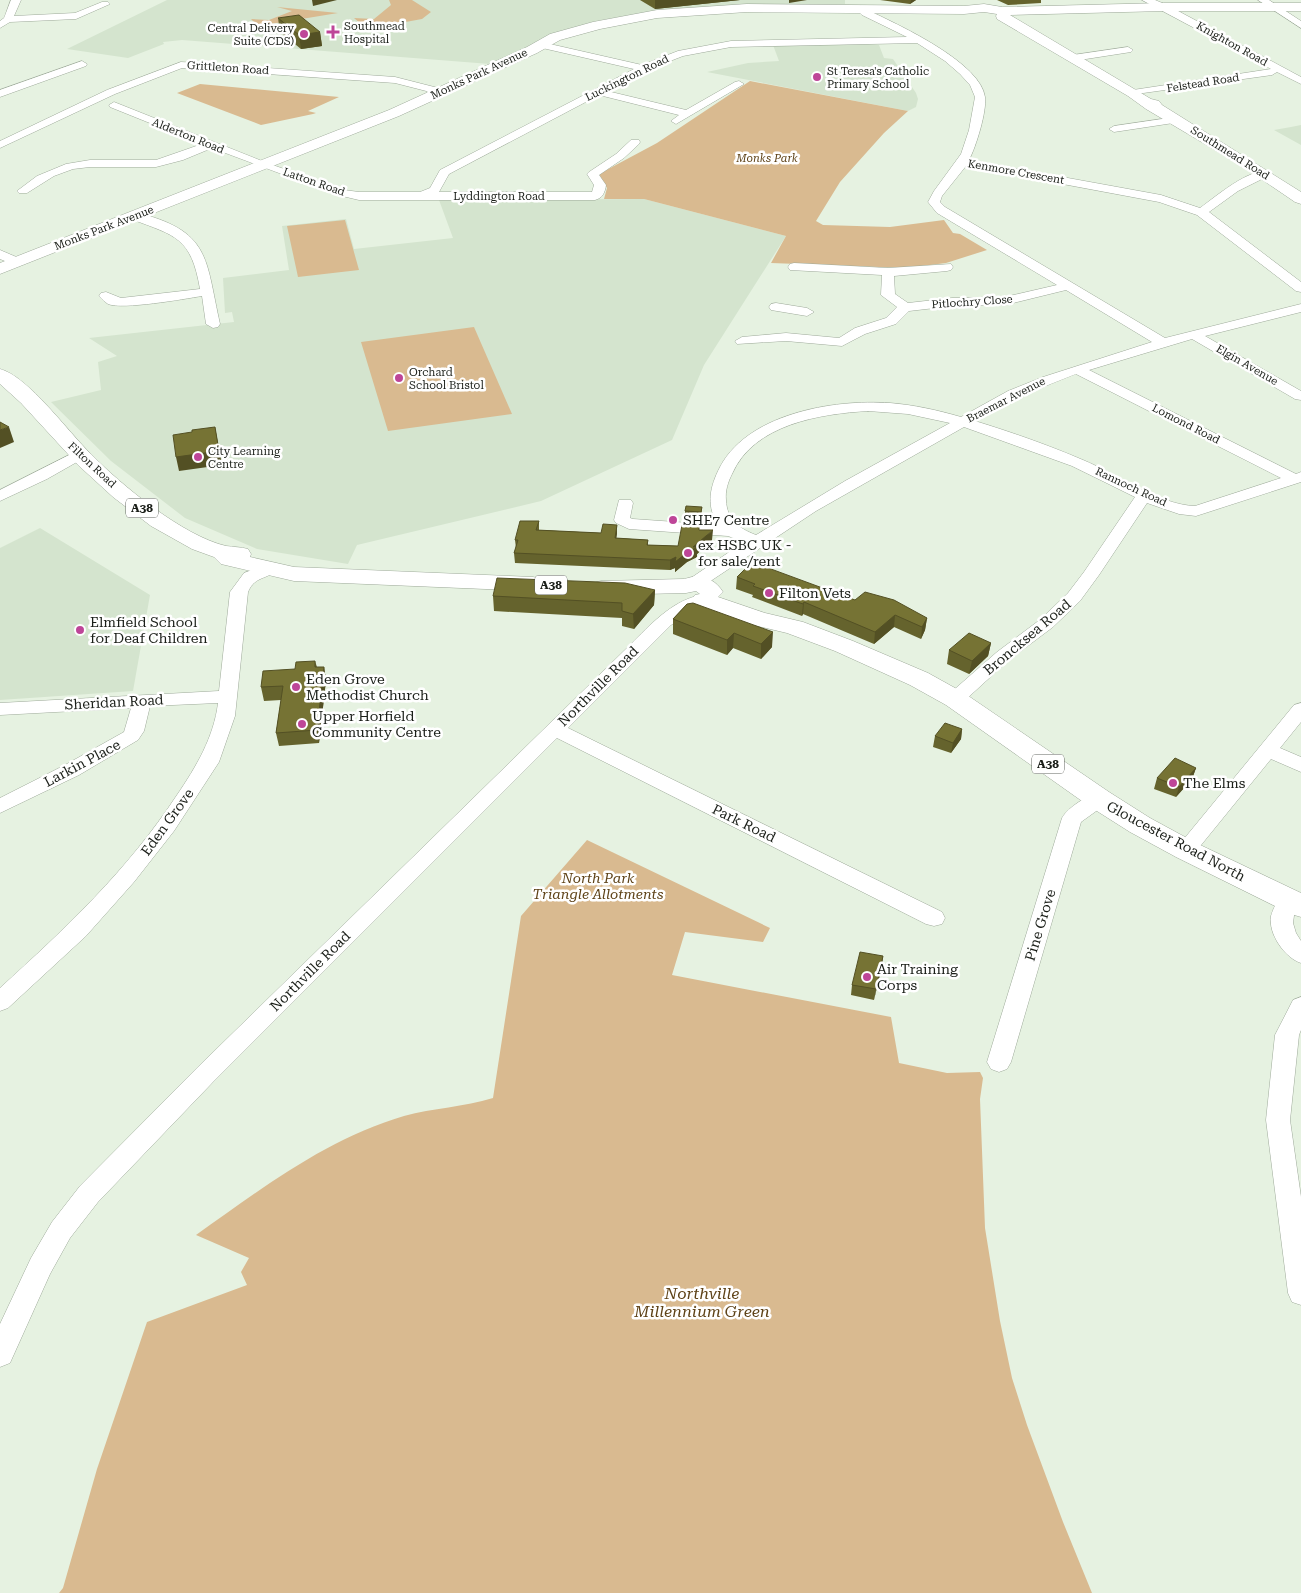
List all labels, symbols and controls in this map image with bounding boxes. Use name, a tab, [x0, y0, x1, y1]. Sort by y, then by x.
street label: Knighton Road	[1194, 19, 1270, 69]
place label: Southmead Hospital	[344, 20, 405, 46]
place label: Central Delivery Suite (CDS)	[207, 22, 294, 48]
marker: Southmead Hospital	[326, 25, 340, 39]
marker: Central Delivery Suite (CDS)	[298, 28, 310, 40]
street label: Monks Park Avenue	[428, 46, 530, 102]
street label: Luckington Road	[583, 52, 671, 104]
street label: Grittleton Road	[187, 59, 269, 77]
place label: St Teresa's Catholic Primary School	[827, 65, 929, 91]
marker: St Teresa's Catholic Primary School	[811, 71, 823, 83]
street label: Felstead Road	[1166, 71, 1240, 95]
street label: Alderton Road	[150, 116, 226, 156]
street label: Southmead Road	[1188, 123, 1272, 183]
park label: Monks Park	[735, 152, 798, 165]
street label: Kenmore Crescent	[967, 157, 1065, 187]
street label: Latton Road	[281, 165, 347, 199]
street label: Lyddington Road	[453, 190, 545, 203]
street label: Monks Park Avenue	[52, 203, 156, 253]
street label: Pitlochry Close	[931, 293, 1013, 311]
street label: Elgin Avenue	[1214, 342, 1280, 388]
place label: Orchard School Bristol	[409, 366, 484, 392]
marker: Orchard School Bristol	[393, 372, 405, 384]
street label: Braemar Avenue	[965, 375, 1047, 425]
street label: Lomond Road	[1150, 401, 1222, 447]
street label: Filton Road	[65, 439, 119, 491]
place label: City Learning Centre	[208, 445, 281, 471]
marker: City Learning Centre	[192, 451, 204, 463]
street label: Rannoch Road	[1093, 465, 1169, 509]
road number: A38	[126, 498, 158, 518]
place label: SHE7 Centre	[683, 512, 769, 528]
marker: SHE7 Centre	[667, 514, 679, 526]
place label: ex HSBC UK - for sale/rent	[698, 537, 792, 569]
marker: ex HSBC UK - for sale/rent	[682, 547, 694, 559]
road number: A38	[535, 576, 567, 594]
place label: Filton Vets	[779, 585, 851, 601]
marker: Filton Vets	[763, 587, 775, 599]
street label: Broncksea Road	[980, 596, 1074, 678]
place label: Elmfield School for Deaf Children	[90, 614, 208, 646]
marker: Elmfield School for Deaf Children	[74, 624, 86, 636]
street label: Northville Road	[555, 643, 641, 729]
place label: Eden Grove Methodist Church	[306, 671, 429, 703]
marker: Eden Grove Methodist Church	[290, 681, 302, 693]
street label: Sheridan Road	[64, 691, 164, 713]
place label: Upper Horfield Community Centre	[312, 708, 441, 740]
marker: Upper Horfield Community Centre	[296, 718, 308, 730]
street label: Larkin Place	[41, 736, 123, 790]
road number: A38	[1032, 754, 1064, 774]
place label: The Elms	[1183, 775, 1246, 791]
marker: The Elms	[1167, 777, 1179, 789]
street label: Eden Grove	[137, 785, 197, 859]
street label: Gloucester Road North	[1104, 798, 1248, 884]
street label: Park Road	[710, 801, 778, 845]
park label: North Park Triangle Allotments	[533, 870, 664, 902]
street label: Pine Grove	[1022, 887, 1059, 963]
street label: Northville Road	[267, 928, 353, 1014]
place label: Air Training Corps	[877, 961, 958, 993]
marker: Air Training Corps	[861, 971, 873, 983]
park label: Northville Millennium Green	[633, 1284, 770, 1321]

